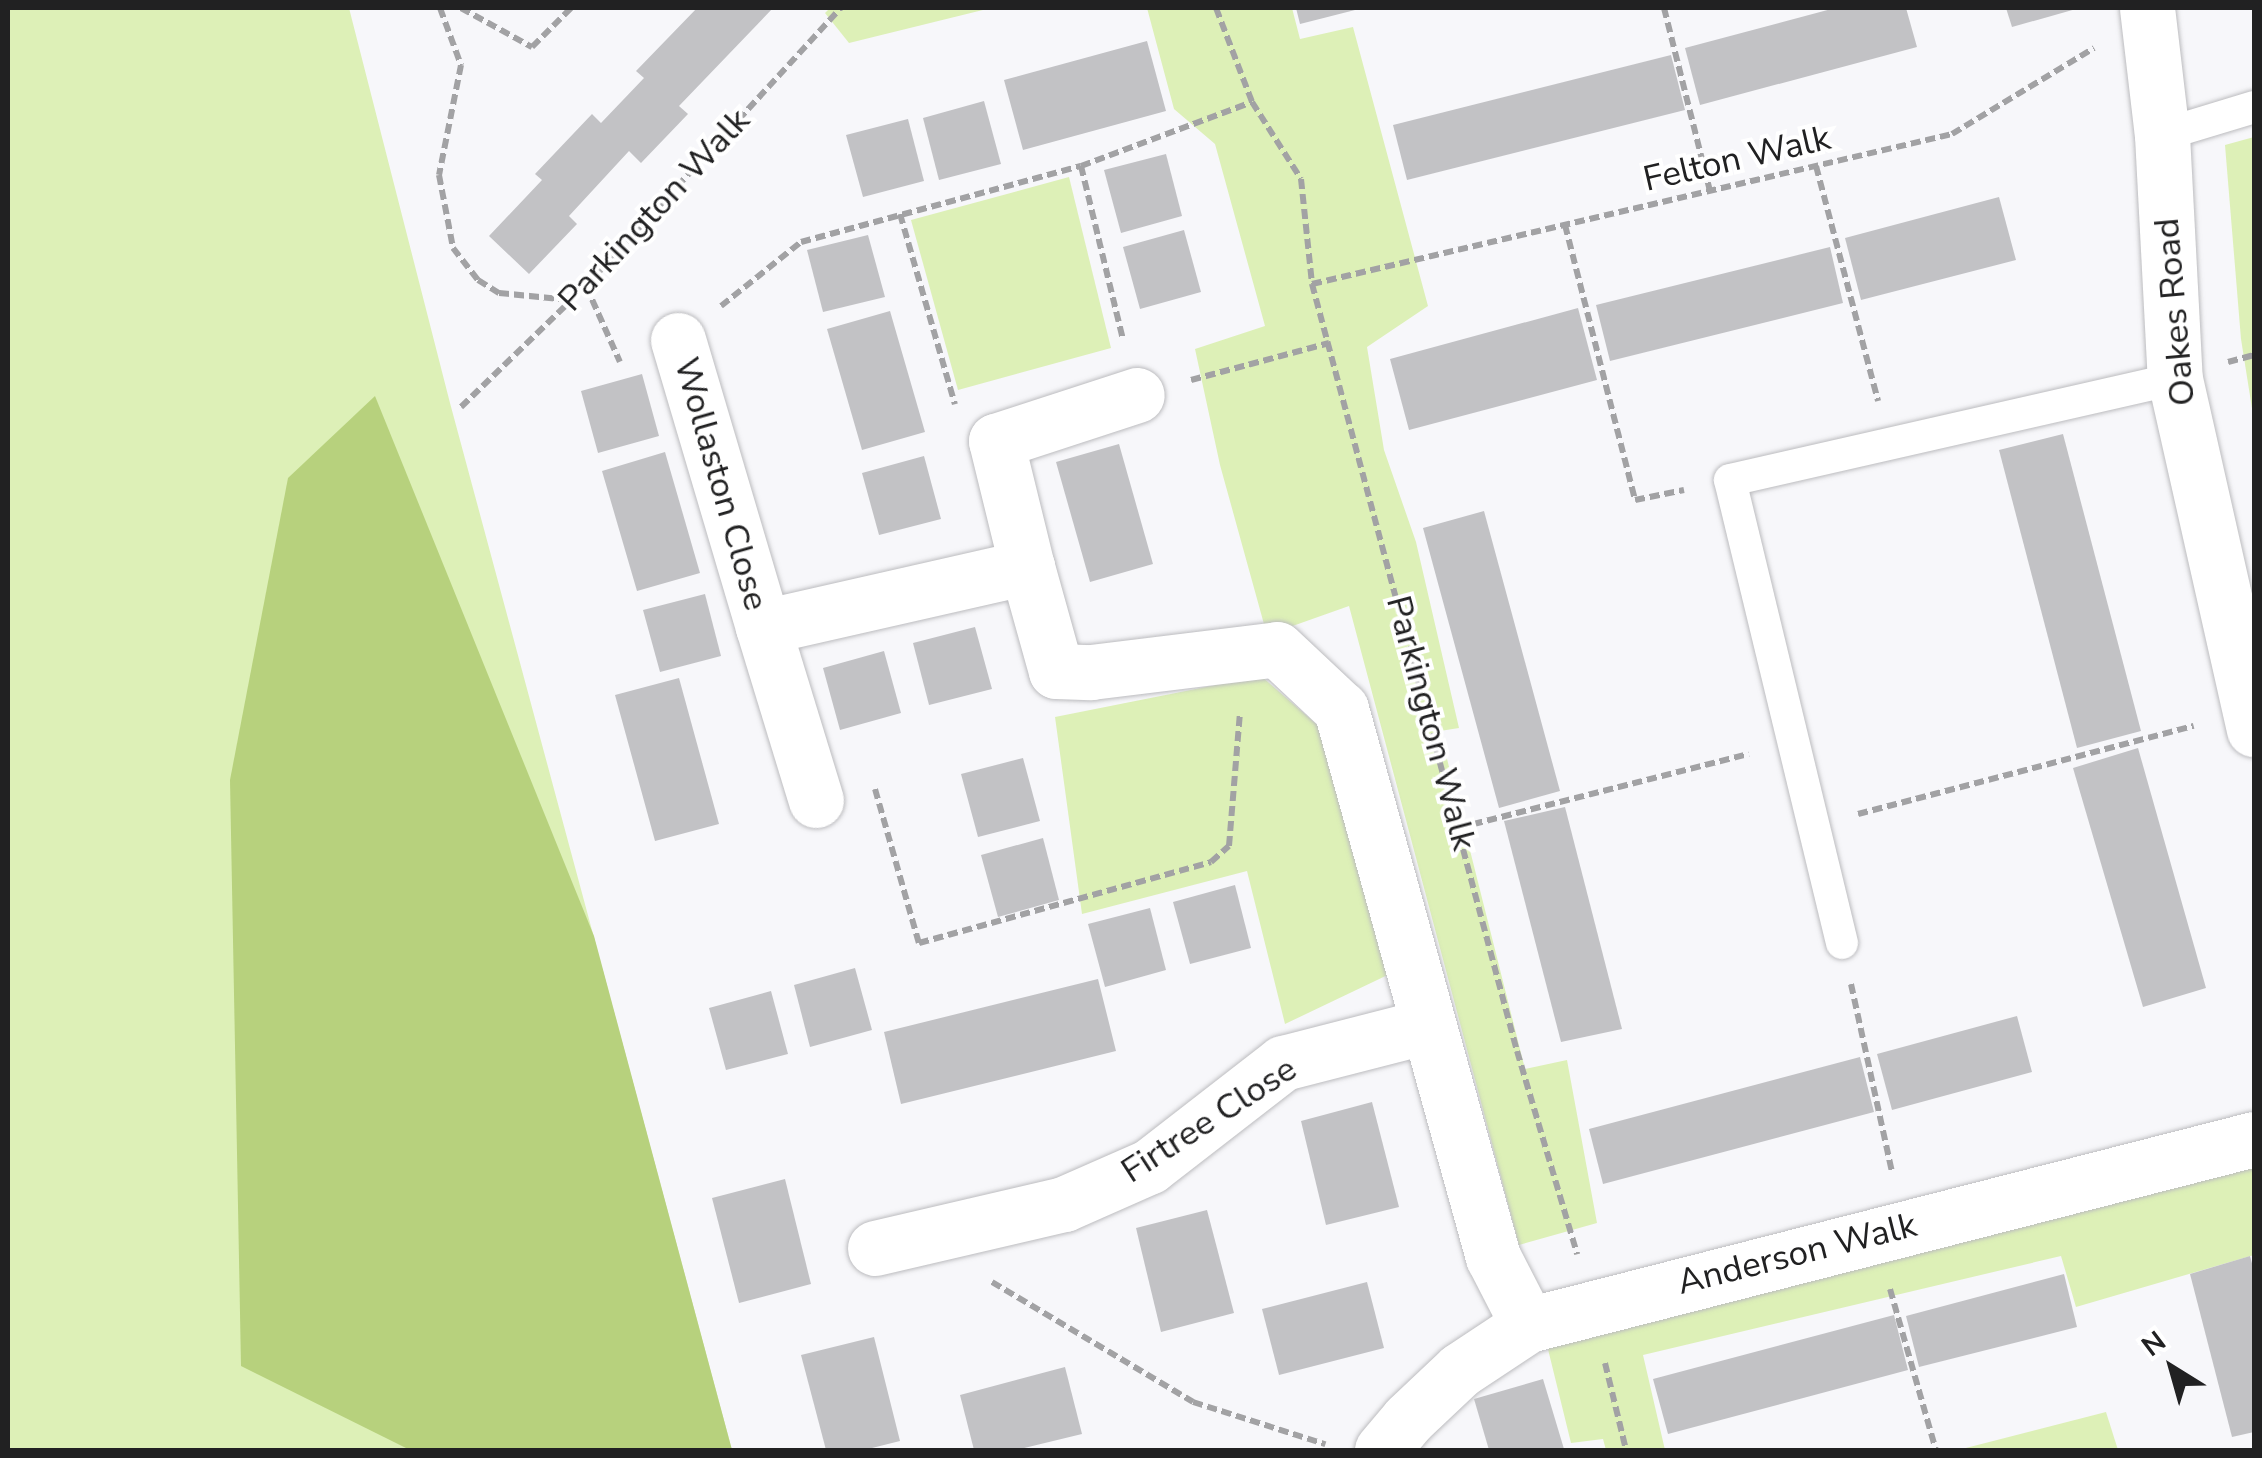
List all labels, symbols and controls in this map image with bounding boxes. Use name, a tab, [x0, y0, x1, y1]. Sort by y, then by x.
street label: Parkington Walk	[549, 100, 759, 320]
street label: Felton Walk	[1639, 117, 1835, 201]
street label: Oakes Road	[2146, 216, 2204, 408]
street label: Wollaston Close	[665, 353, 777, 615]
street label: Parkington Walk	[1377, 591, 1485, 855]
street label: Firtree Close	[1114, 1048, 1304, 1192]
street label: Anderson Walk	[1673, 1204, 1921, 1304]
north arrow	[2122, 1318, 2222, 1418]
text: N	[2134, 1323, 2174, 1366]

